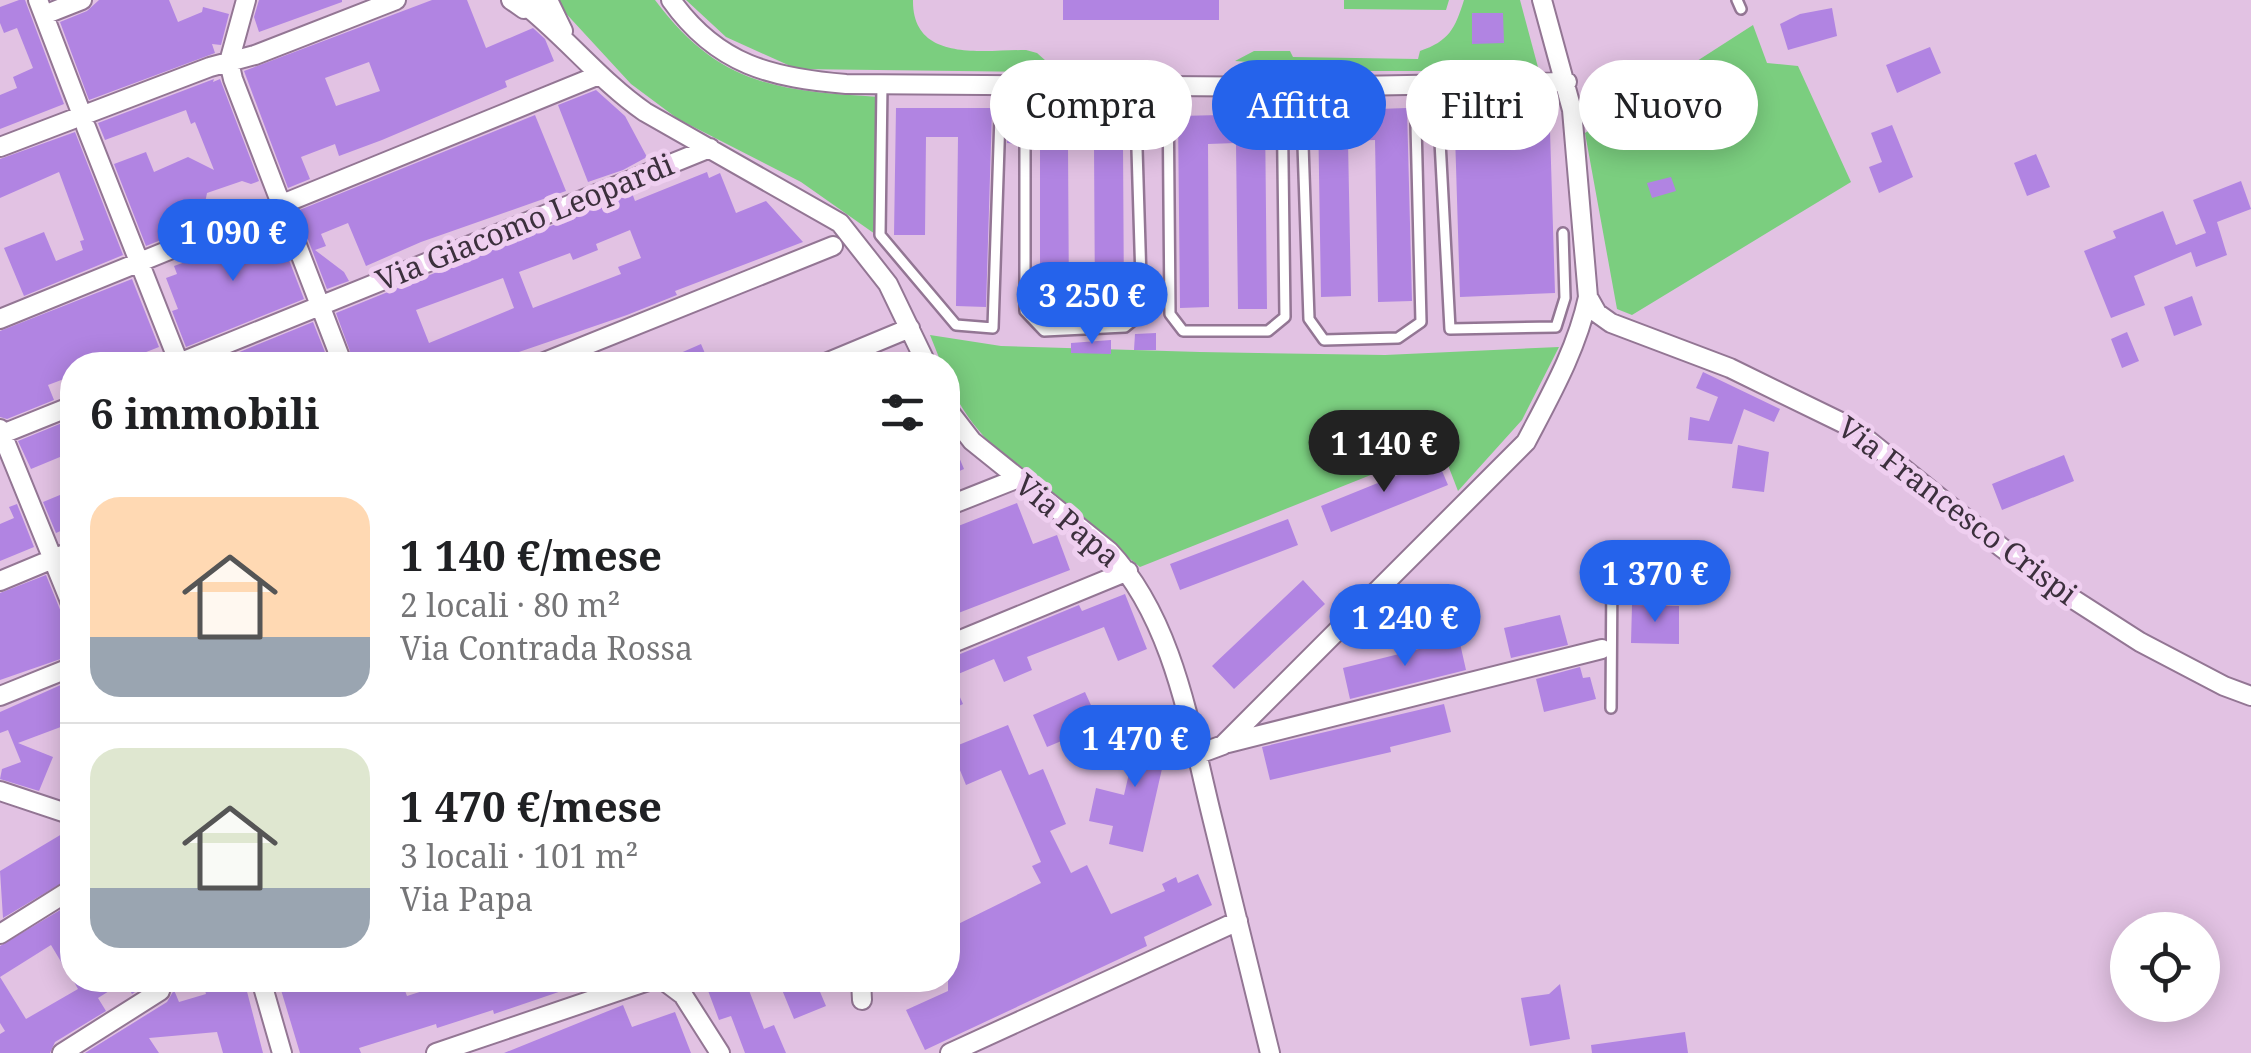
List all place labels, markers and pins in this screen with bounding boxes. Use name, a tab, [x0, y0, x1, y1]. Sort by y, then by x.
pin: 1 090 €	[141, 199, 325, 284]
pin: 3 250 €	[1000, 262, 1184, 347]
pin: 1 140 €	[1292, 410, 1476, 495]
pin: 1 370 €	[1563, 540, 1747, 625]
pin: 1 240 €	[1313, 584, 1497, 669]
pin: 1 470 €	[1043, 705, 1227, 790]

